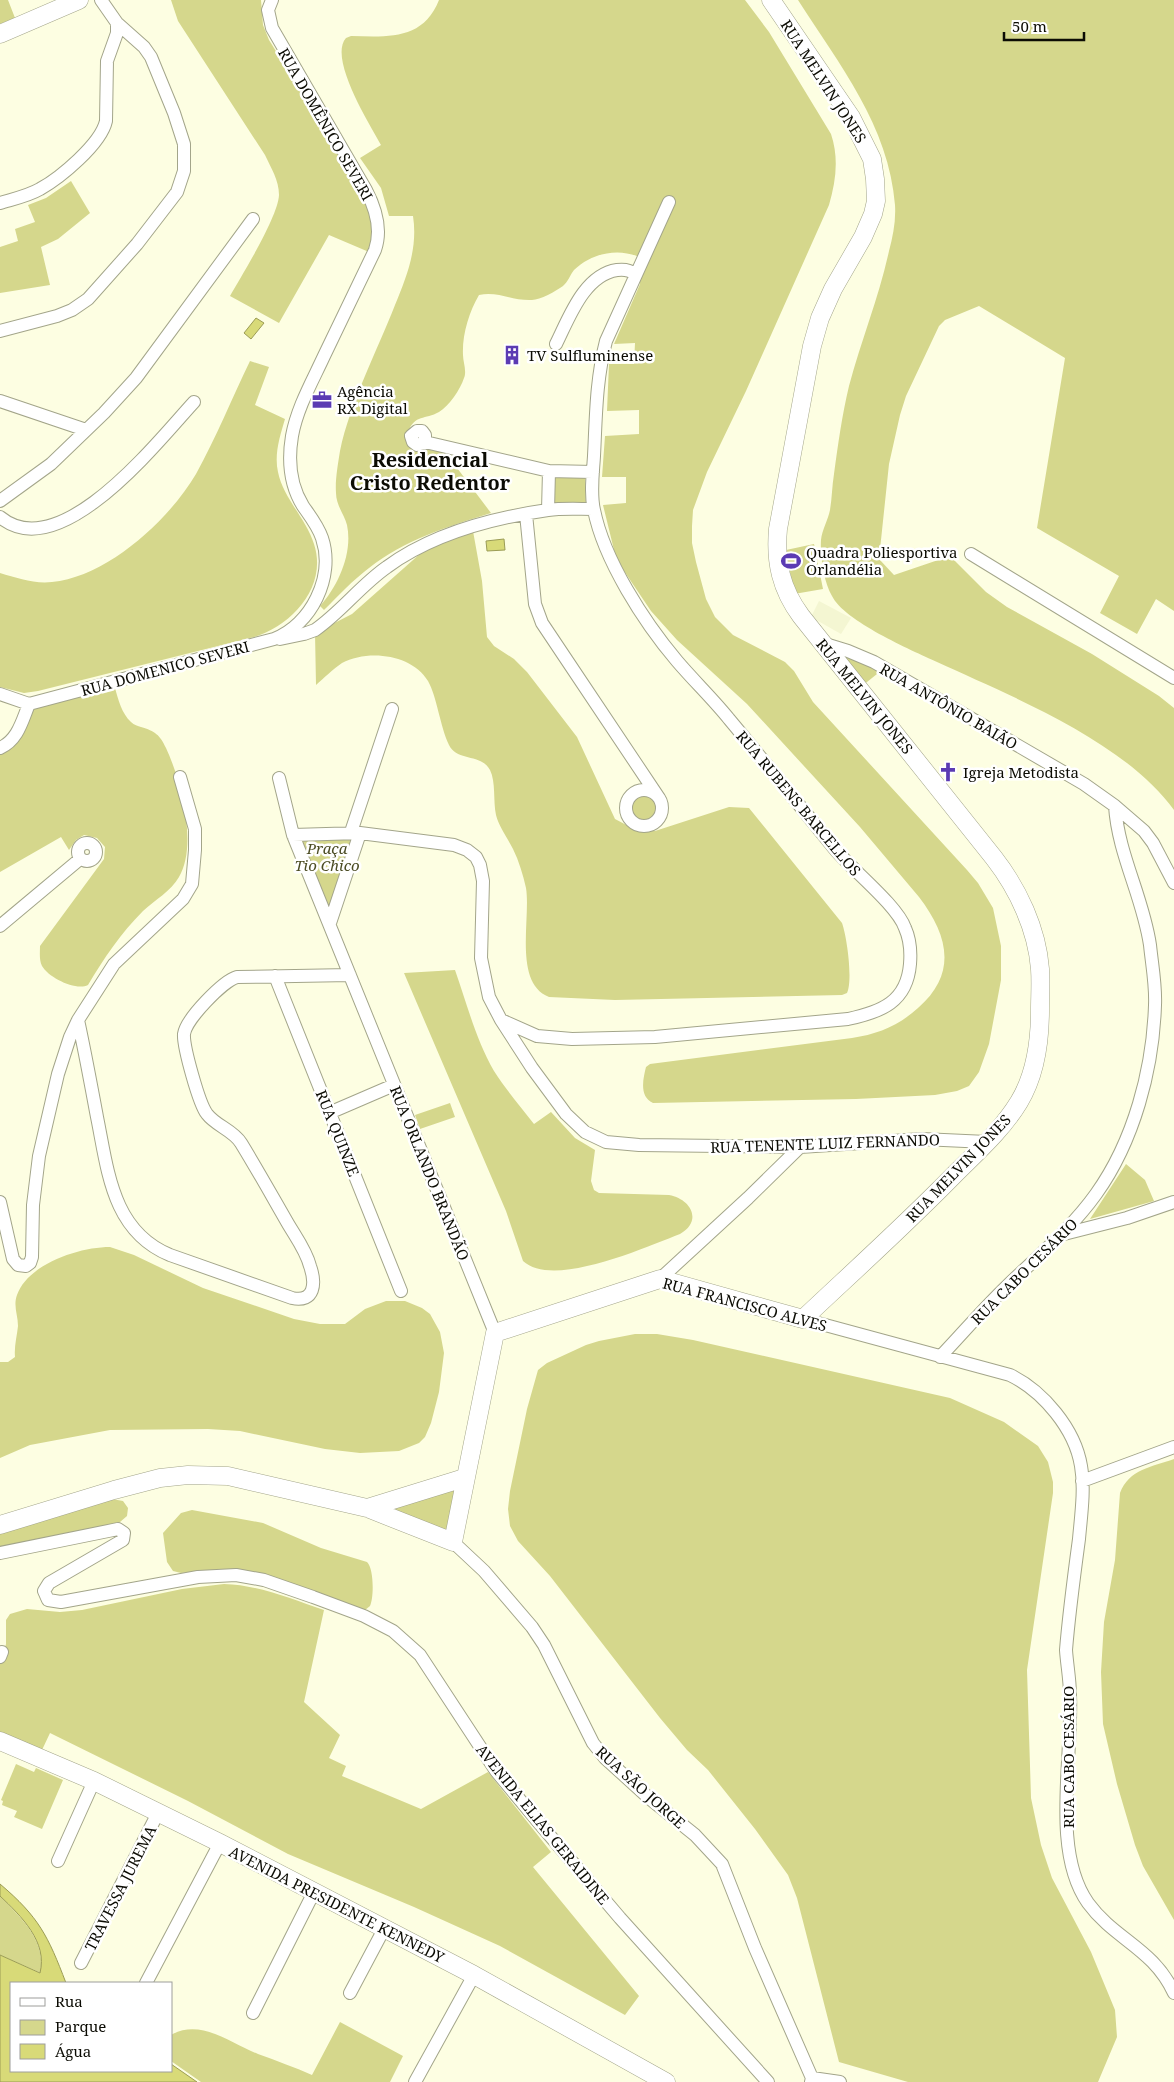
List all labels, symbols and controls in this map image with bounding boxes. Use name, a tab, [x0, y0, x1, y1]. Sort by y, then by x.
scale bar	[1004, 10, 1084, 42]
street label: RUA MELVIN JONES	[777, 16, 871, 146]
text: 50 m	[1012, 16, 1047, 36]
street label: RUA DOMÊNICO SEVERI	[274, 44, 378, 204]
building icon: TV Sulfluminense	[501, 344, 523, 366]
place label: TV Sulfluminense	[527, 345, 653, 365]
place label: Agência RX Digital	[337, 381, 408, 418]
office icon: Agência RX Digital	[311, 389, 333, 411]
district label: Residencial Cristo Redentor	[350, 446, 511, 496]
place label: Quadra Poliesportiva Orlandélia	[806, 542, 958, 579]
sports icon: Quadra Poliesportiva Orlandélia	[780, 550, 802, 572]
street label: RUA MELVIN JONES	[812, 634, 918, 758]
street label: RUA DOMENICO SEVERI	[79, 636, 251, 700]
street label: RUA ANTÔNIO BAIÃO	[877, 658, 1021, 754]
street label: RUA RUBENS BARCELLOS	[732, 726, 866, 880]
church icon: Igreja Metodista	[937, 761, 959, 783]
place label: Igreja Metodista	[963, 762, 1079, 782]
park label: Praça Tio Chico	[294, 838, 360, 875]
street label: RUA ORLANDO BRANDÃO	[386, 1083, 474, 1263]
street label: RUA QUINZE	[312, 1087, 364, 1179]
street label: RUA MELVIN JONES	[901, 1110, 1015, 1226]
street label: RUA TENENTE LUIZ FERNANDO	[710, 1129, 940, 1157]
street label: RUA CABO CESÁRIO	[966, 1213, 1082, 1329]
street label: RUA FRANCISCO ALVES	[661, 1272, 829, 1336]
street label: RUA CABO CESÁRIO	[1058, 1686, 1078, 1828]
street label: AVENIDA ELIAS GERAIDINE	[472, 1740, 614, 1908]
street label: RUA SÃO JORGE	[592, 1741, 690, 1833]
street label: TRAVESSA JUREMA	[80, 1821, 160, 1954]
street label: AVENIDA PRESIDENTE KENNEDY	[226, 1841, 448, 1967]
legend	[10, 1982, 172, 2072]
text: Rua	[55, 1991, 83, 2011]
text: Parque	[55, 2016, 106, 2036]
text: Água	[55, 2041, 91, 2061]

